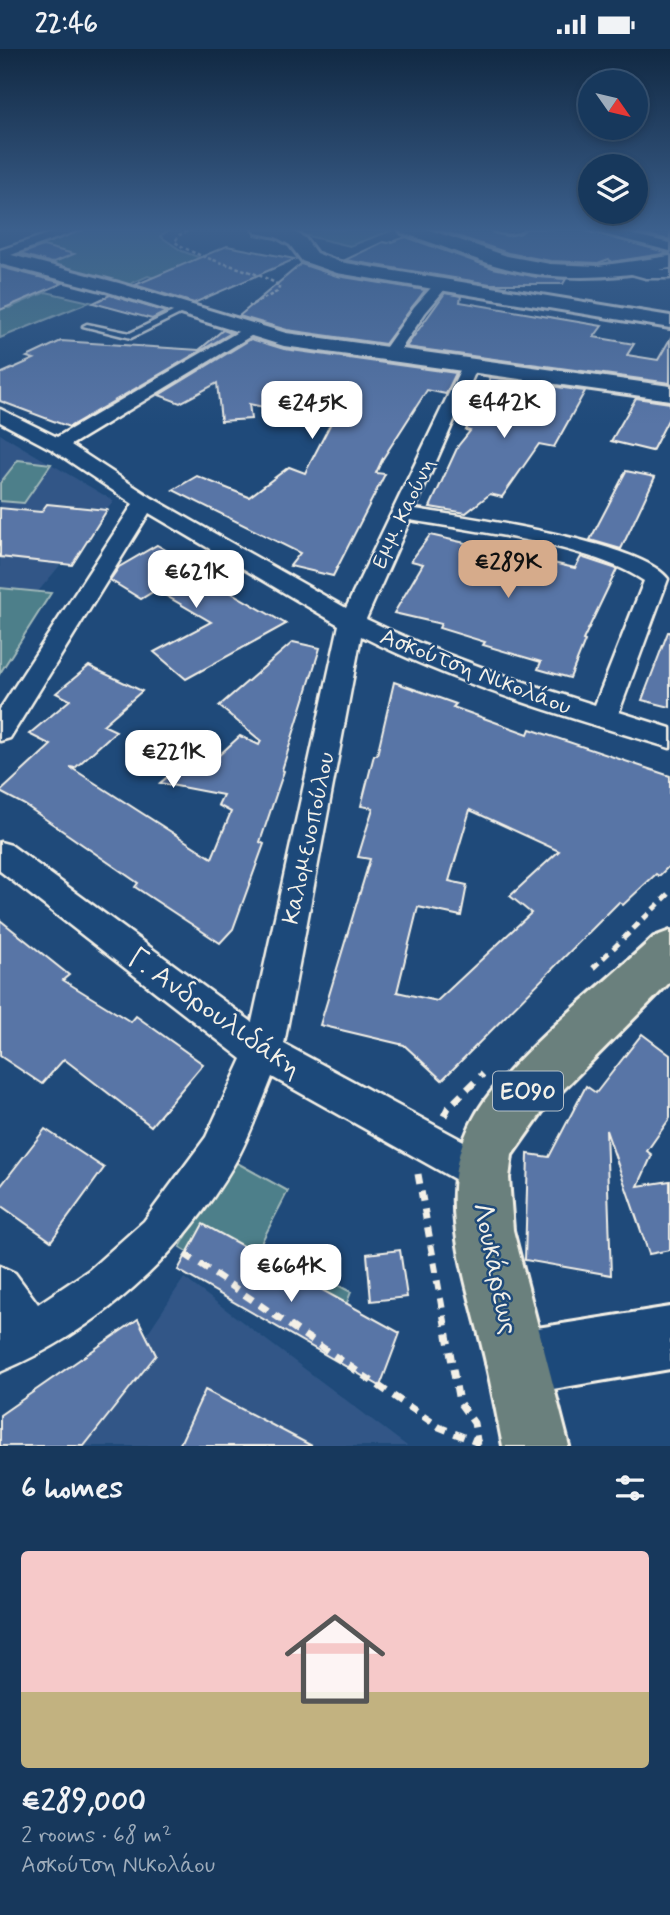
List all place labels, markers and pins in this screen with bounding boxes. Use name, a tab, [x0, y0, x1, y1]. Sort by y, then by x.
pin: €245K	[263, 381, 361, 441]
pin: €442K	[455, 381, 553, 440]
pin: €289K	[459, 540, 557, 600]
pin: €621K	[147, 551, 245, 610]
pin: €221K	[124, 731, 222, 790]
pin: €664K	[242, 1245, 340, 1304]

